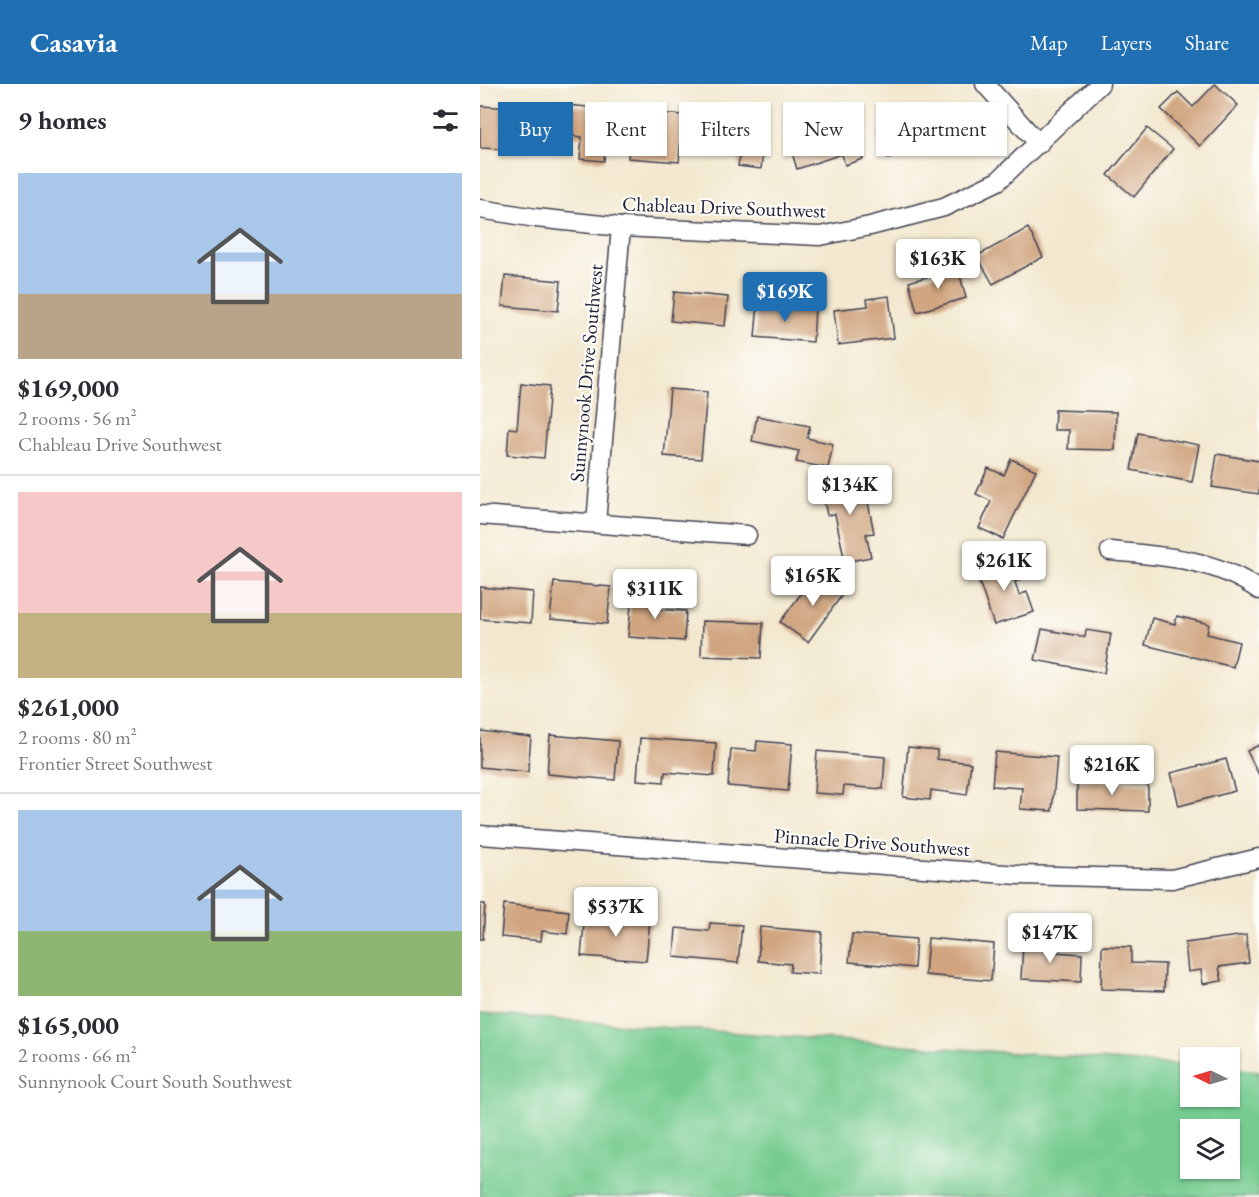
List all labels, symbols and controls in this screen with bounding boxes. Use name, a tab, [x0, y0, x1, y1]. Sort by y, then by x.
text: Casavia	[30, 24, 118, 60]
text: Map	[1030, 29, 1068, 56]
text: Layers	[1101, 29, 1152, 56]
text: Share	[1185, 29, 1229, 56]
chip: Buy	[498, 102, 573, 156]
chip: Rent	[585, 102, 667, 156]
chip: Filters	[679, 102, 771, 156]
chip: New	[783, 102, 864, 156]
chip: Apartment	[876, 102, 1007, 156]
text: 9 homes	[18, 103, 107, 137]
icon: filters	[429, 104, 462, 137]
street label: Chableau Drive Southwest	[622, 190, 827, 224]
icon: home	[186, 212, 294, 320]
pin: $163K	[896, 239, 980, 290]
text: $163K	[910, 245, 966, 271]
street label: Sunnynook Drive Southwest	[564, 262, 609, 483]
pin: $169K	[743, 272, 827, 323]
text: $169K	[757, 278, 813, 304]
text: $169,000	[18, 371, 119, 405]
text: 2 rooms · 56 m²	[18, 405, 137, 431]
text: Chableau Drive Southwest	[18, 431, 222, 457]
pin: $134K	[808, 465, 892, 516]
text: $134K	[822, 471, 878, 497]
icon: home	[186, 531, 294, 639]
pin: $261K	[962, 541, 1046, 592]
text: $261K	[976, 547, 1032, 573]
pin: $165K	[771, 556, 855, 607]
text: $165K	[785, 562, 841, 588]
pin: $311K	[613, 569, 697, 620]
text: $311K	[627, 575, 683, 601]
text: $261,000	[18, 690, 119, 724]
text: 2 rooms · 80 m²	[18, 724, 137, 750]
pin: $216K	[1070, 745, 1154, 796]
text: Frontier Street Southwest	[18, 750, 213, 776]
text: $216K	[1084, 751, 1140, 777]
street label: Pinnacle Drive Southwest	[773, 822, 971, 862]
icon: home	[186, 849, 294, 957]
pin: $537K	[574, 887, 658, 938]
text: $537K	[588, 893, 644, 919]
pin: $147K	[1008, 913, 1092, 964]
text: $147K	[1022, 919, 1078, 945]
text: $165,000	[18, 1008, 119, 1042]
text: 2 rooms · 66 m²	[18, 1042, 137, 1068]
north arrow	[1180, 1047, 1240, 1107]
map controls	[1180, 1047, 1240, 1179]
text: Sunnynook Court South Southwest	[18, 1068, 292, 1094]
button: layers	[1180, 1119, 1240, 1179]

